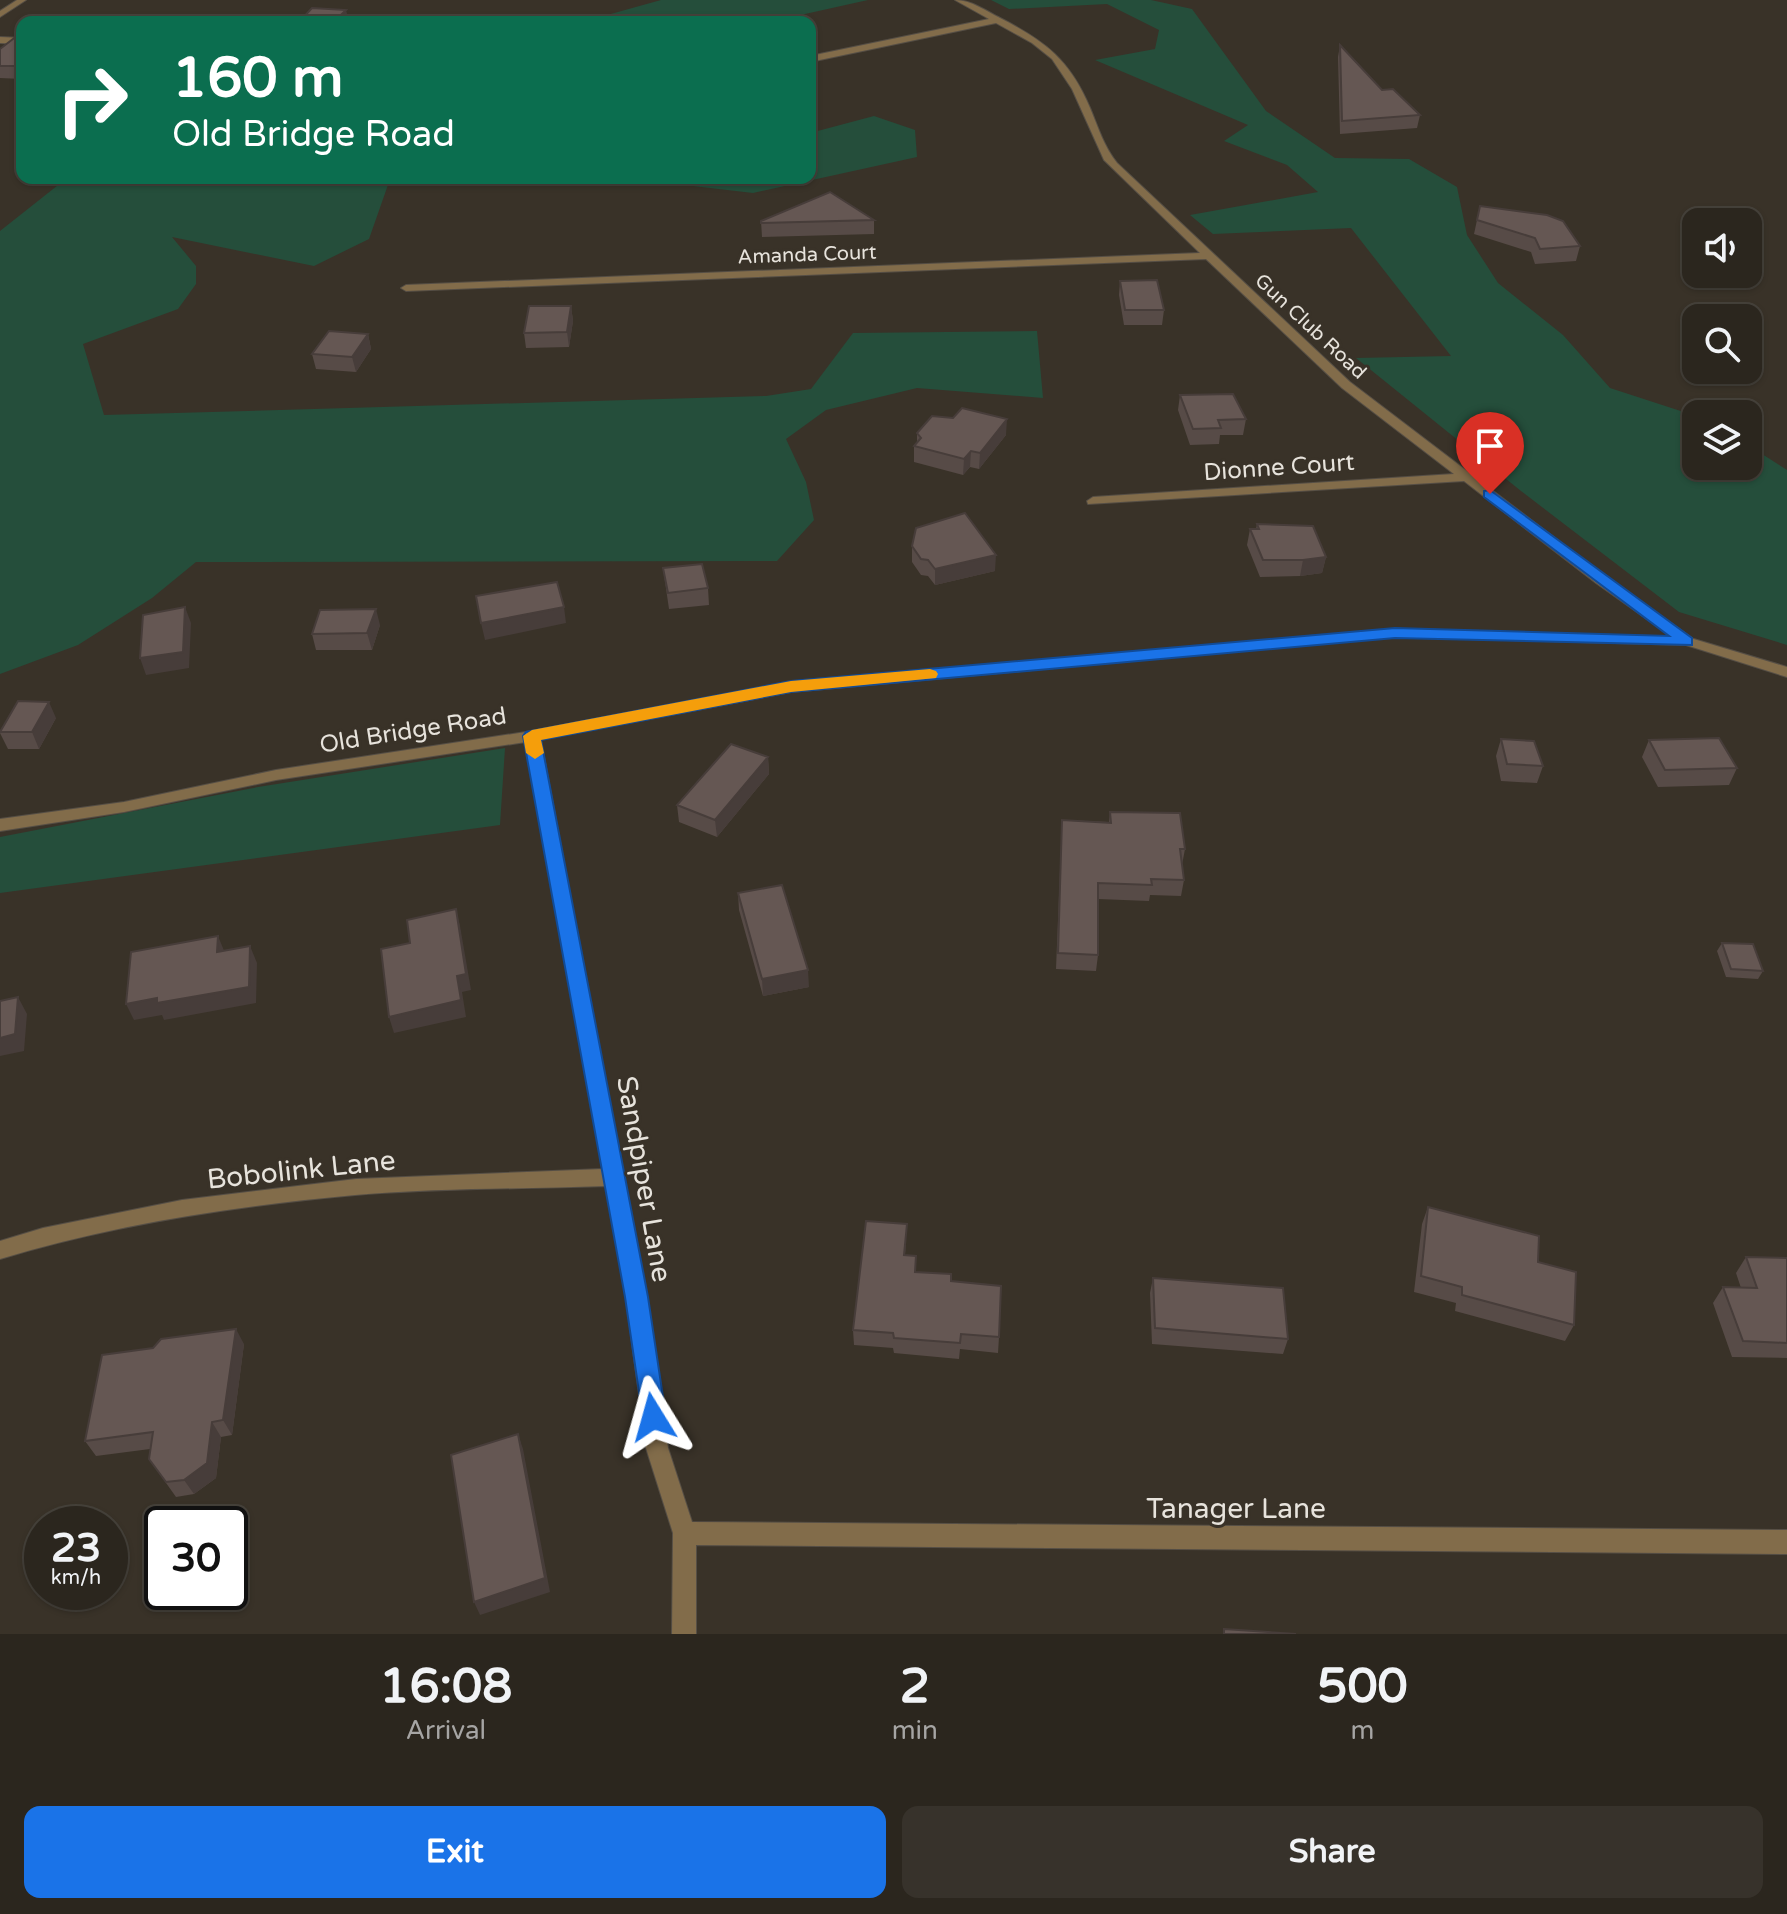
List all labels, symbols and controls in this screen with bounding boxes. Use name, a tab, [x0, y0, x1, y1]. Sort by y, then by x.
text: 160 m	[172, 45, 343, 112]
icon: right	[40, 48, 144, 152]
text: Old Bridge Road	[172, 113, 455, 156]
map controls	[1682, 208, 1762, 480]
button: sound	[1682, 208, 1762, 288]
street label: Amanda Court	[737, 241, 877, 269]
street label: Gun Club Road	[1250, 269, 1371, 385]
button: search	[1682, 304, 1762, 384]
button: layers	[1682, 400, 1762, 480]
pin	[1456, 412, 1524, 494]
icon: arrive	[1468, 424, 1512, 468]
street label: Dionne Court	[1203, 448, 1356, 487]
street label: Old Bridge Road	[318, 701, 509, 760]
street label: Sandpiper Lane	[609, 1073, 679, 1285]
street label: Bobolink Lane	[205, 1143, 397, 1197]
position arrow	[611, 1375, 695, 1459]
street label: Tanager Lane	[1146, 1492, 1326, 1526]
speed limit sign: 30	[144, 1506, 248, 1610]
text: 23	[51, 1524, 101, 1572]
text: km/h	[51, 1566, 101, 1590]
text: 16:08	[379, 1658, 512, 1716]
text: 2	[900, 1658, 930, 1716]
text: 500	[1317, 1658, 1408, 1716]
text: Arrival	[406, 1715, 486, 1746]
text: min	[892, 1715, 938, 1746]
text: m	[1351, 1715, 1374, 1746]
button: Exit	[24, 1806, 886, 1898]
button: Share	[902, 1806, 1763, 1898]

